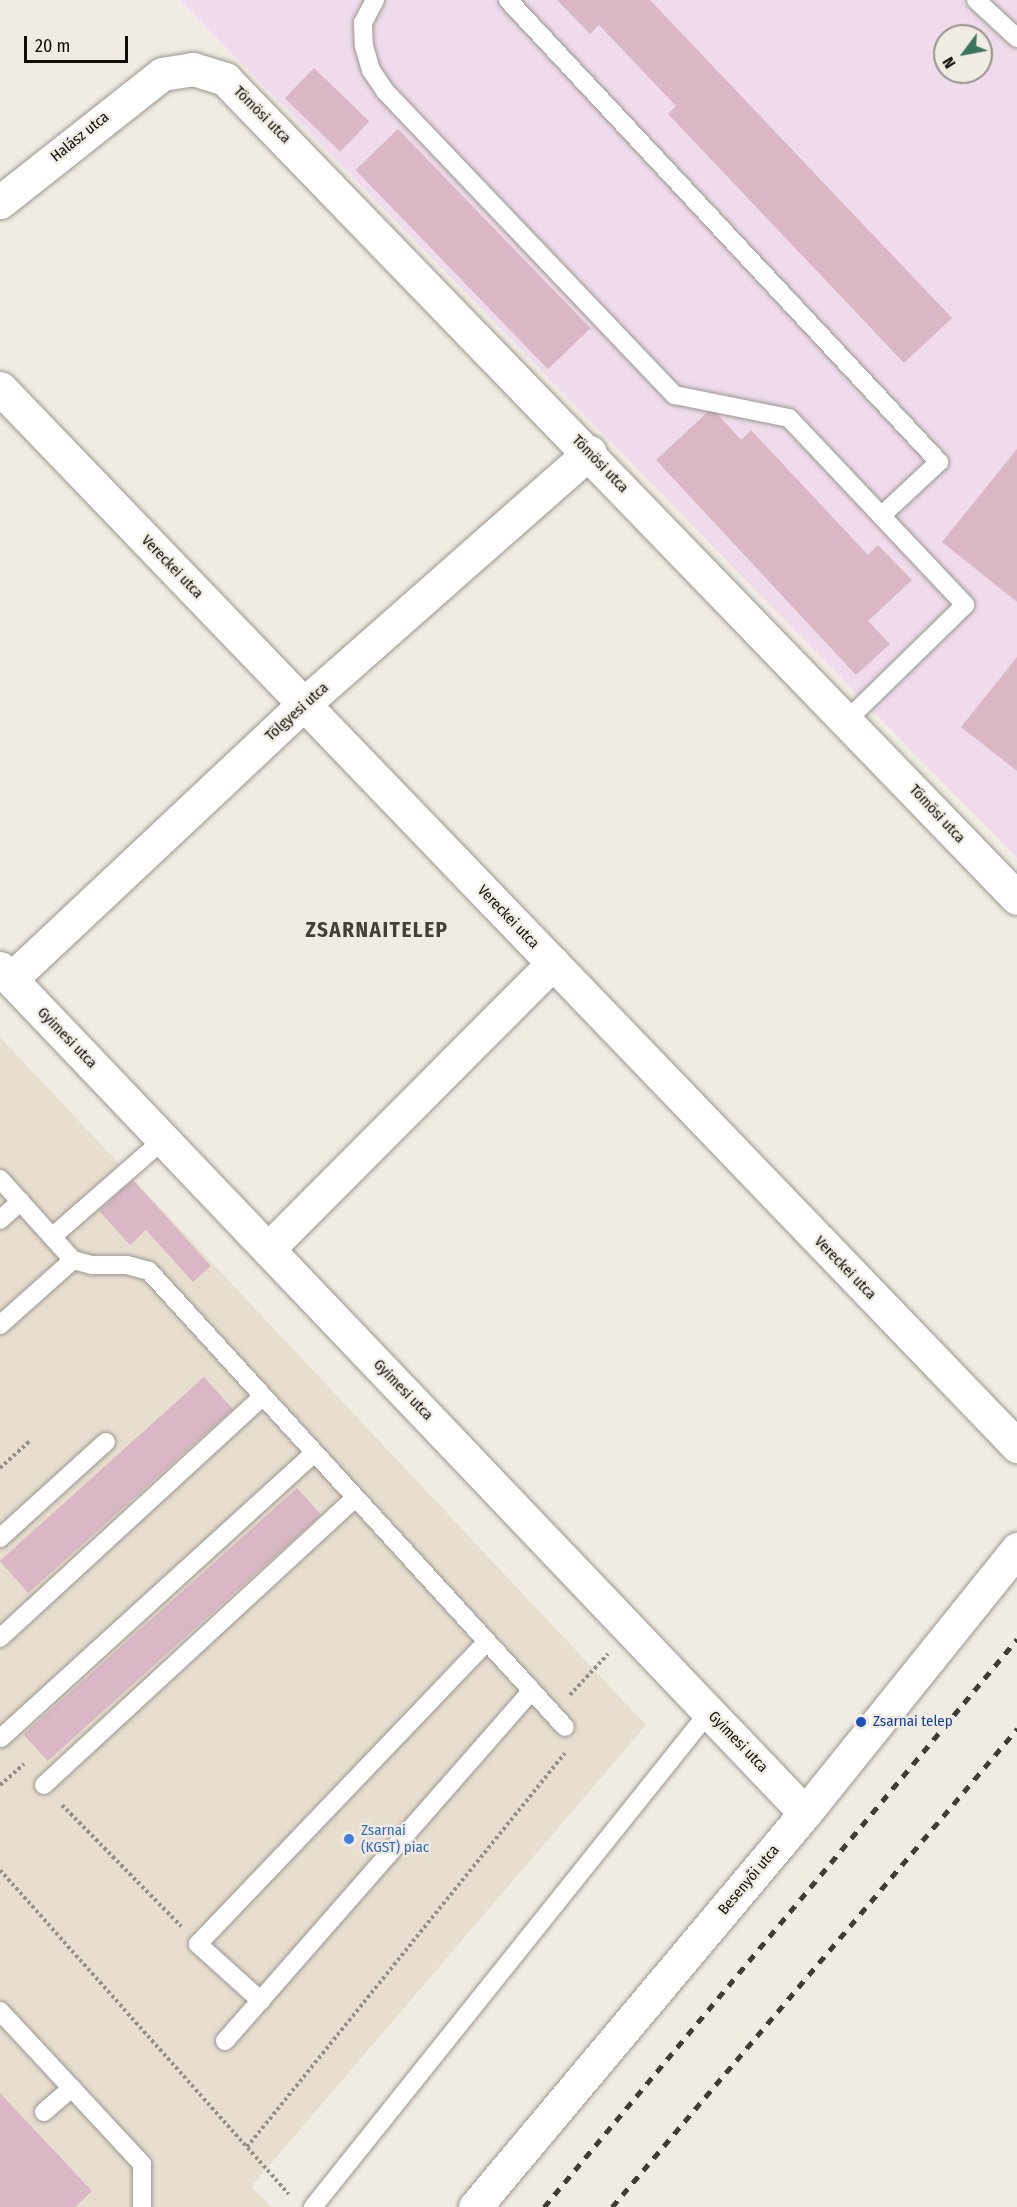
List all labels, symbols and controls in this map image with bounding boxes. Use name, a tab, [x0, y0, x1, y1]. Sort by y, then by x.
scale bar	[27, 24, 130, 62]
north arrow	[933, 24, 993, 84]
text: 20 m	[35, 35, 70, 57]
text: N	[938, 54, 960, 72]
street label: Tömösi utca	[230, 83, 294, 147]
street label: Halász utca	[47, 108, 113, 166]
street label: Tömösi utca	[568, 431, 632, 497]
street label: Vereckei utca	[137, 532, 207, 602]
street label: Tölgyesi utca	[262, 679, 332, 745]
street label: Tömösi utca	[905, 781, 969, 847]
street label: Vereckei utca	[473, 882, 543, 952]
district label: ZSARNAITELEP	[305, 917, 449, 943]
street label: Gyimesi utca	[33, 1004, 101, 1072]
street label: Vereckei utca	[810, 1233, 880, 1303]
street label: Gyimesi utca	[369, 1356, 437, 1424]
street label: Gyimesi utca	[704, 1708, 772, 1776]
place label: Zsarnai telep	[873, 1713, 953, 1731]
marker: Zsarnai telep	[854, 1715, 868, 1729]
place label: Zsarnai (KGST) piac	[361, 1821, 429, 1856]
marker: Zsarnai (KGST) piac	[342, 1832, 356, 1846]
street label: Besenyői utca	[715, 1842, 783, 1918]

